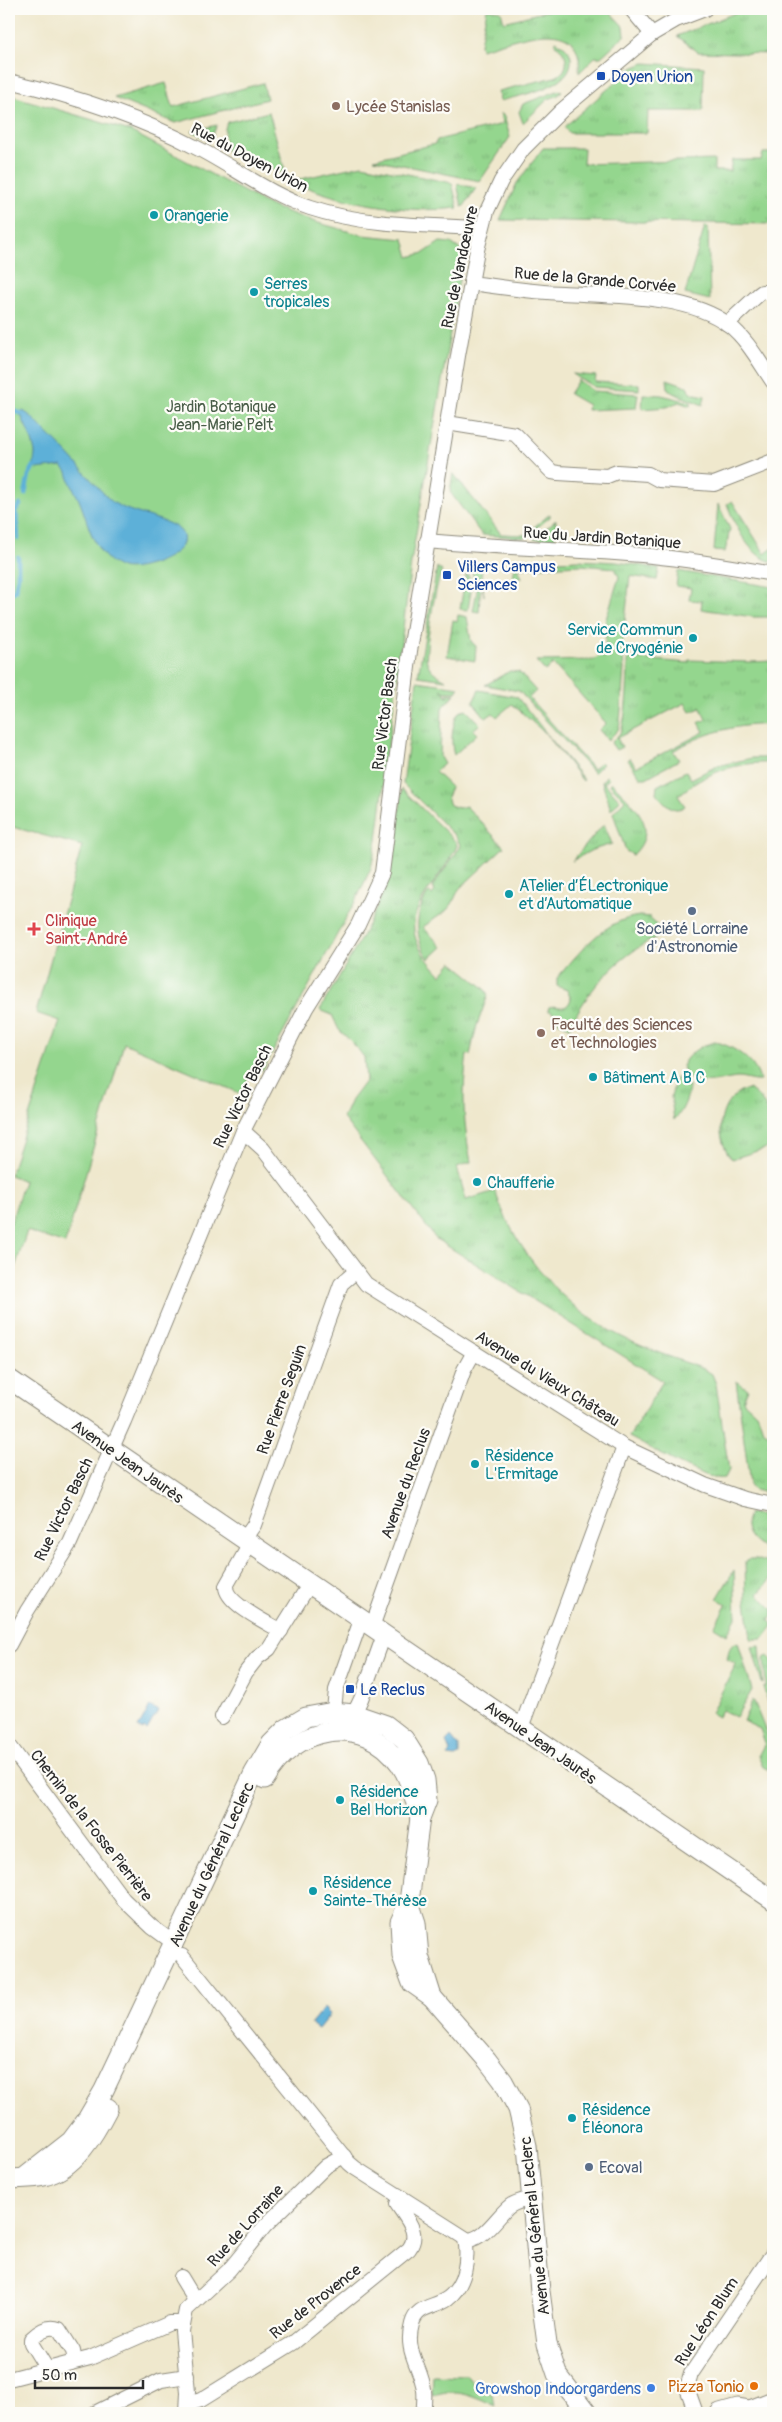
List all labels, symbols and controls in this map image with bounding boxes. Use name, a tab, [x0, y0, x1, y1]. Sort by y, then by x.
place label: Doyen Urion	[611, 67, 693, 87]
marker: Doyen Urion	[595, 70, 607, 82]
place label: Lycée Stanislas	[346, 97, 450, 117]
marker: Lycée Stanislas	[330, 100, 342, 112]
street label: Rue du Doyen Urion	[187, 119, 312, 197]
street label: Rue de Vandœuvre	[437, 204, 483, 330]
place label: Orangerie	[164, 206, 228, 226]
marker: Orangerie	[148, 209, 160, 221]
street label: Rue de la Grande Corvée	[513, 263, 677, 297]
place label: Serres tropicales	[263, 274, 329, 312]
marker: Serres tropicales	[248, 286, 260, 298]
park label: Jardin Botanique Jean-Marie Pelt	[166, 397, 276, 435]
street label: Rue du Jardin Botanique	[522, 523, 682, 553]
place label: Villers Campus Sciences	[457, 557, 556, 595]
marker: Villers Campus Sciences	[441, 569, 453, 581]
place label: Service Commun de Cryogénie	[567, 620, 683, 658]
marker: Service Commun de Cryogénie	[687, 632, 699, 644]
street label: Rue Victor Basch	[368, 657, 402, 771]
place label: ATelier d’ÉLectronique et d’Automatique	[519, 876, 668, 914]
marker: ATelier d’ÉLectronique et d’Automatique	[503, 888, 515, 900]
marker: Société Lorraine d'Astronomie	[686, 905, 698, 917]
place label: Clinique Saint-André	[45, 911, 128, 949]
place label: Société Lorraine d'Astronomie	[636, 919, 748, 957]
marker: Clinique Saint-André	[27, 922, 41, 936]
place label: Faculté des Sciences et Technologies	[551, 1015, 692, 1053]
marker: Faculté des Sciences et Technologies	[535, 1027, 547, 1039]
street label: Rue Victor Basch	[209, 1041, 277, 1151]
place label: Bâtiment A B C	[603, 1068, 705, 1088]
marker: Bâtiment A B C	[587, 1071, 599, 1083]
place label: Chaufferie	[487, 1173, 554, 1193]
marker: Chaufferie	[471, 1176, 483, 1188]
street label: Avenue du Vieux Château	[472, 1326, 623, 1431]
street label: Rue Pierre Seguin	[253, 1342, 311, 1457]
street label: Avenue Jean Jaurès	[68, 1416, 187, 1508]
street label: Avenue du Reclus	[377, 1425, 435, 1541]
place label: Résidence L'Ermitage	[485, 1446, 558, 1484]
street label: Rue Victor Basch	[30, 1454, 98, 1564]
marker: Résidence L'Ermitage	[469, 1458, 481, 1470]
place label: Le Reclus	[360, 1680, 425, 1700]
marker: Le Reclus	[344, 1683, 356, 1695]
street label: Avenue Jean Jaurès	[481, 1697, 600, 1789]
street label: Chemin de la Fosse Pierrière	[26, 1746, 157, 1906]
street label: Avenue du Général Leclerc	[165, 1779, 259, 1950]
place label: Résidence Bel Horizon	[350, 1782, 427, 1820]
marker: Résidence Bel Horizon	[334, 1794, 346, 1806]
place label: Résidence Sainte-Thérèse	[323, 1873, 427, 1911]
marker: Résidence Sainte-Thérèse	[307, 1885, 319, 1897]
place label: Résidence Éléonora	[582, 2100, 651, 2138]
marker: Résidence Éléonora	[566, 2112, 578, 2124]
street label: Avenue du Général Leclerc	[516, 2135, 554, 2316]
place label: Ecoval	[599, 2158, 643, 2178]
marker: Ecoval	[583, 2161, 595, 2173]
street label: Rue de Lorraine	[203, 2180, 288, 2271]
street label: Rue de Provence	[266, 2260, 365, 2344]
street label: Rue Léon Blum	[671, 2273, 743, 2370]
scale bar	[35, 2357, 142, 2389]
text: 50 m	[42, 2366, 77, 2385]
place label: Pizza Tonio	[668, 2377, 744, 2397]
place label: Growshop Indoorgardens	[475, 2379, 641, 2399]
marker: Pizza Tonio	[748, 2380, 760, 2392]
marker: Growshop Indoorgardens	[645, 2382, 657, 2394]

